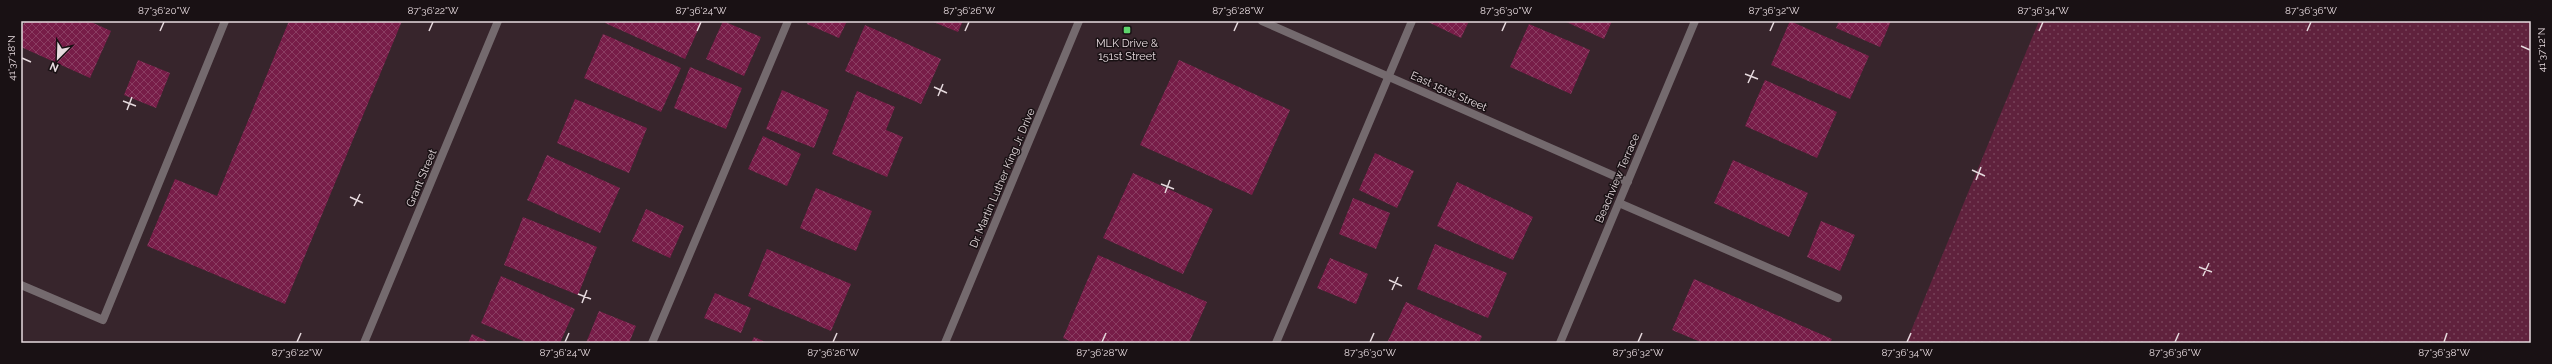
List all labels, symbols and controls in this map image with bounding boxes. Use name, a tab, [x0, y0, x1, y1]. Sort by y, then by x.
text: 87°36'20"W	[138, 5, 190, 16]
text: 87°36'22"W	[408, 5, 459, 16]
text: 87°36'24"W	[675, 5, 727, 16]
text: 87°36'26"W	[943, 5, 995, 16]
text: 87°36'28"W	[1212, 5, 1264, 16]
text: 87°36'30"W	[1480, 5, 1532, 16]
text: 87°36'32"W	[1749, 5, 1800, 16]
text: 87°36'34"W	[2017, 5, 2069, 16]
text: 87°36'36"W	[2285, 5, 2337, 16]
marker: MLK Drive & 151st Street	[1122, 25, 1132, 35]
text: 41°37'12"N	[2536, 28, 2547, 72]
text: 41°37'18"N	[6, 35, 17, 81]
place label: MLK Drive & 151st Street	[1096, 37, 1159, 63]
north arrow	[38, 38, 78, 78]
text: N	[48, 59, 61, 74]
street label: East 151st Street	[1409, 69, 1489, 114]
street label: Dr. Martin Luther King Jr. Drive	[967, 106, 1038, 250]
street label: Beachview Terrace	[1593, 131, 1642, 225]
street label: Grant Street	[404, 147, 439, 209]
text: 87°36'22"W	[272, 347, 323, 358]
text: 87°36'24"W	[539, 347, 591, 358]
text: 87°36'26"W	[807, 347, 859, 358]
text: 87°36'28"W	[1076, 347, 1128, 358]
text: 87°36'30"W	[1344, 347, 1396, 358]
text: 87°36'32"W	[1613, 347, 1664, 358]
text: 87°36'34"W	[1881, 347, 1933, 358]
text: 87°36'36"W	[2149, 347, 2201, 358]
text: 87°36'38"W	[2418, 347, 2470, 358]

